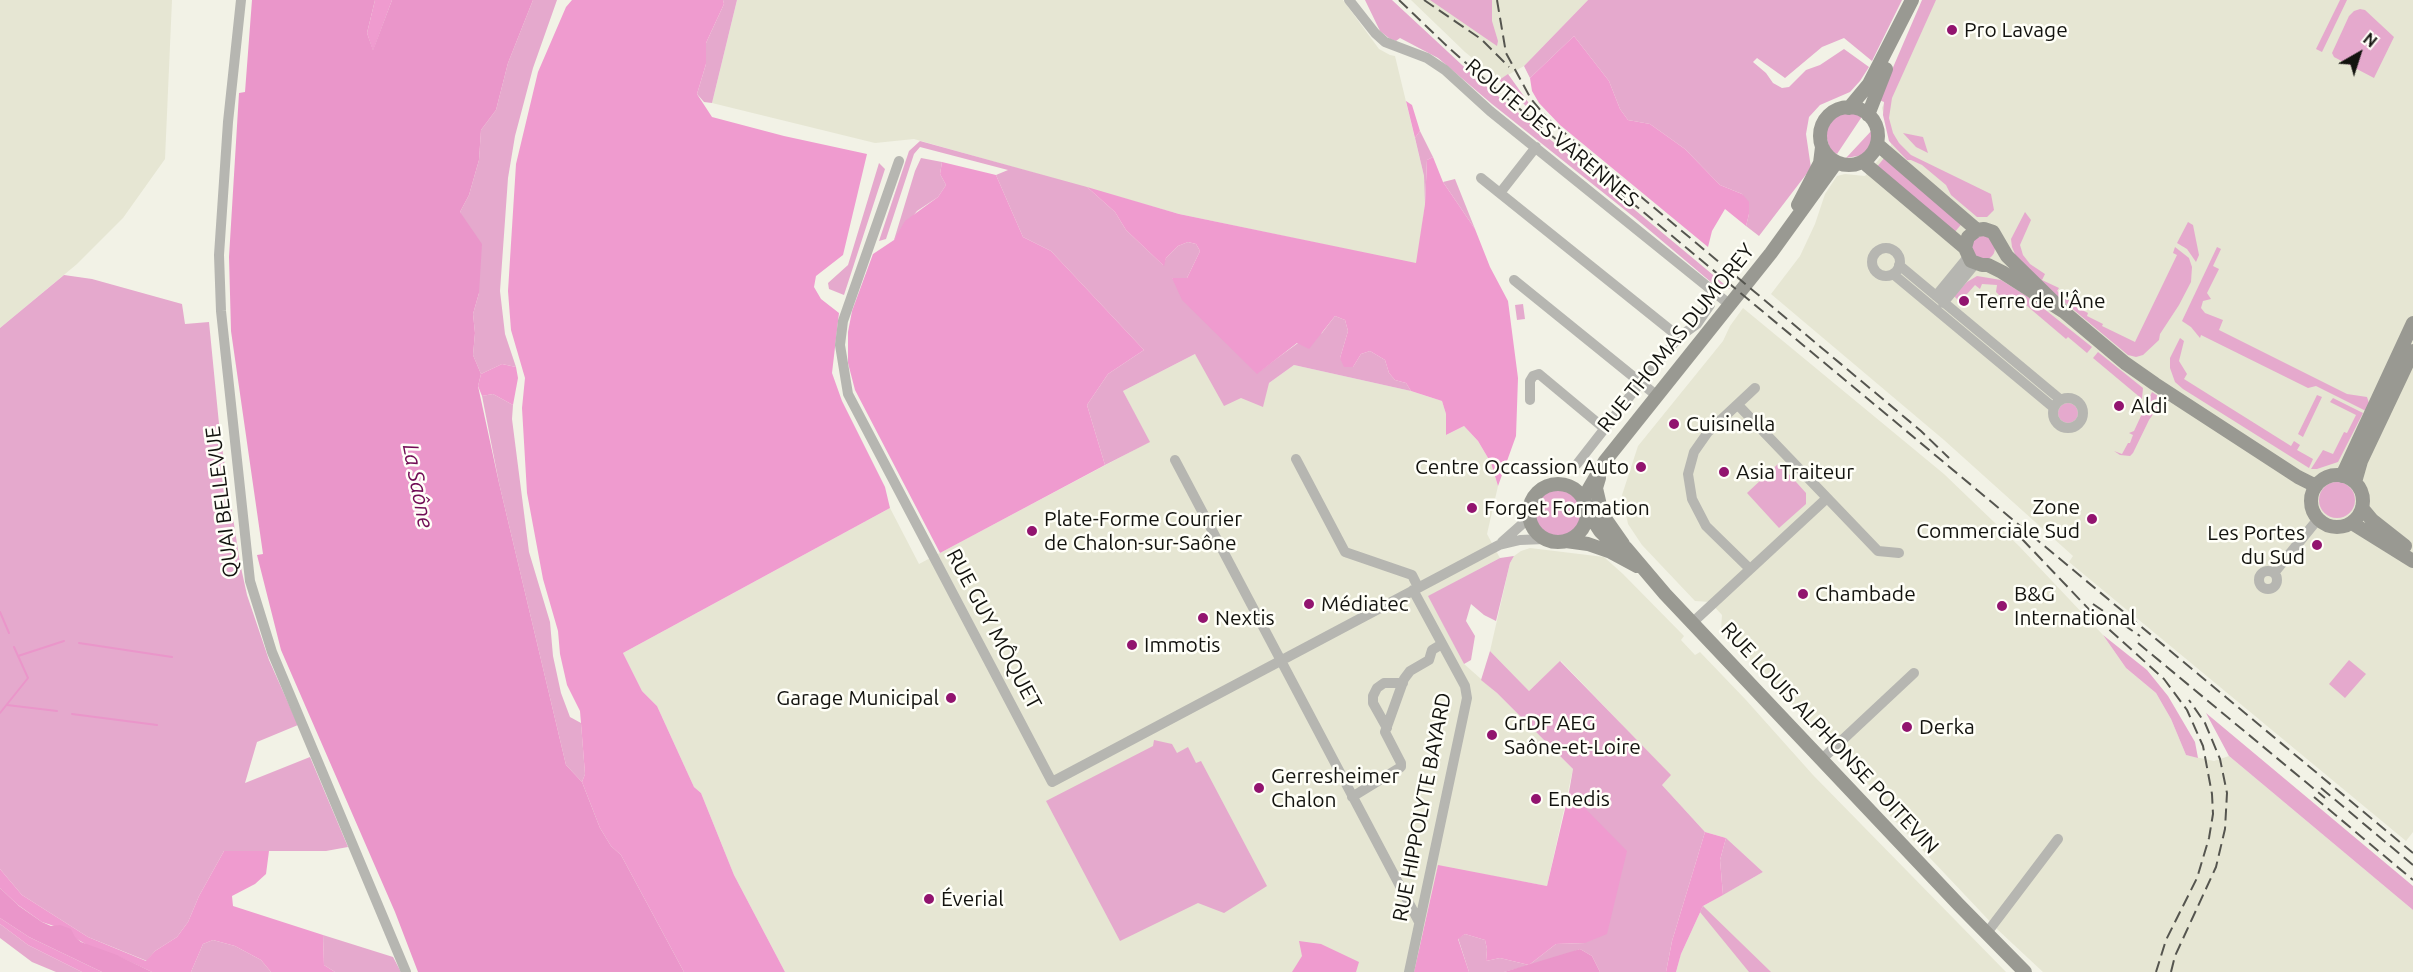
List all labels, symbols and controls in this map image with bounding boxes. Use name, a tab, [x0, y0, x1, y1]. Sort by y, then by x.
place label: Pro Lavage	[1964, 17, 2068, 43]
marker: Pro Lavage	[1945, 23, 1959, 37]
north arrow	[2329, 24, 2389, 84]
text: N	[2360, 29, 2381, 51]
street label: ROUTE DES VARENNES	[1460, 53, 1644, 213]
street label: RUE THOMAS DUMOREY	[1592, 239, 1760, 437]
place label: Terre de l'Âne	[1976, 288, 2106, 314]
marker: Terre de l'Âne	[1957, 294, 1971, 308]
place label: Aldi	[2131, 393, 2168, 419]
marker: Aldi	[2112, 399, 2126, 413]
place label: Cuisinella	[1686, 411, 1775, 437]
marker: Cuisinella	[1667, 417, 1681, 431]
street label: QUAI BELLEVUE	[200, 425, 244, 579]
water label: La Saône	[397, 442, 439, 530]
place label: Centre Occassion Auto	[1415, 454, 1629, 480]
place label: Asia Traiteur	[1736, 459, 1854, 485]
marker: Centre Occassion Auto	[1634, 460, 1648, 474]
marker: Asia Traiteur	[1717, 465, 1731, 479]
place label: Zone Commerciale Sud	[1916, 494, 2080, 544]
place label: Forget Formation	[1484, 495, 1650, 521]
marker: Forget Formation	[1465, 501, 1479, 515]
place label: Plate-Forme Courrier de Chalon-sur-Saône	[1044, 506, 1242, 556]
marker: Zone Commerciale Sud	[2085, 512, 2099, 526]
place label: Les Portes du Sud	[2207, 520, 2305, 570]
marker: Plate-Forme Courrier de Chalon-sur-Saône	[1025, 524, 1039, 538]
marker: Les Portes du Sud	[2310, 538, 2324, 552]
street label: RUE GUY MÔQUET	[941, 545, 1047, 713]
place label: Chambade	[1815, 581, 1916, 607]
place label: B&G International	[2014, 581, 2136, 631]
marker: Chambade	[1796, 587, 1810, 601]
place label: Médiatec	[1321, 591, 1409, 617]
marker: Médiatec	[1302, 597, 1316, 611]
marker: B&G International	[1995, 599, 2009, 613]
place label: Nextis	[1215, 605, 1275, 631]
marker: Nextis	[1196, 611, 1210, 625]
street label: RUE LOUIS ALPHONSE POITEVIN	[1716, 617, 1944, 859]
place label: Immotis	[1144, 632, 1220, 658]
marker: Immotis	[1125, 638, 1139, 652]
place label: Garage Municipal	[776, 685, 939, 711]
street label: RUE HIPPOLYTE BAYARD	[1387, 690, 1457, 924]
marker: Garage Municipal	[944, 691, 958, 705]
place label: GrDF AEG Saône-et-Loire	[1504, 710, 1641, 760]
place label: Derka	[1919, 714, 1975, 740]
marker: Derka	[1900, 720, 1914, 734]
marker: GrDF AEG Saône-et-Loire	[1485, 728, 1499, 742]
place label: Gerresheimer Chalon	[1271, 763, 1399, 813]
marker: Gerresheimer Chalon	[1252, 781, 1266, 795]
place label: Enedis	[1548, 786, 1610, 812]
marker: Enedis	[1529, 792, 1543, 806]
place label: Éverial	[941, 886, 1004, 912]
marker: Éverial	[922, 892, 936, 906]

